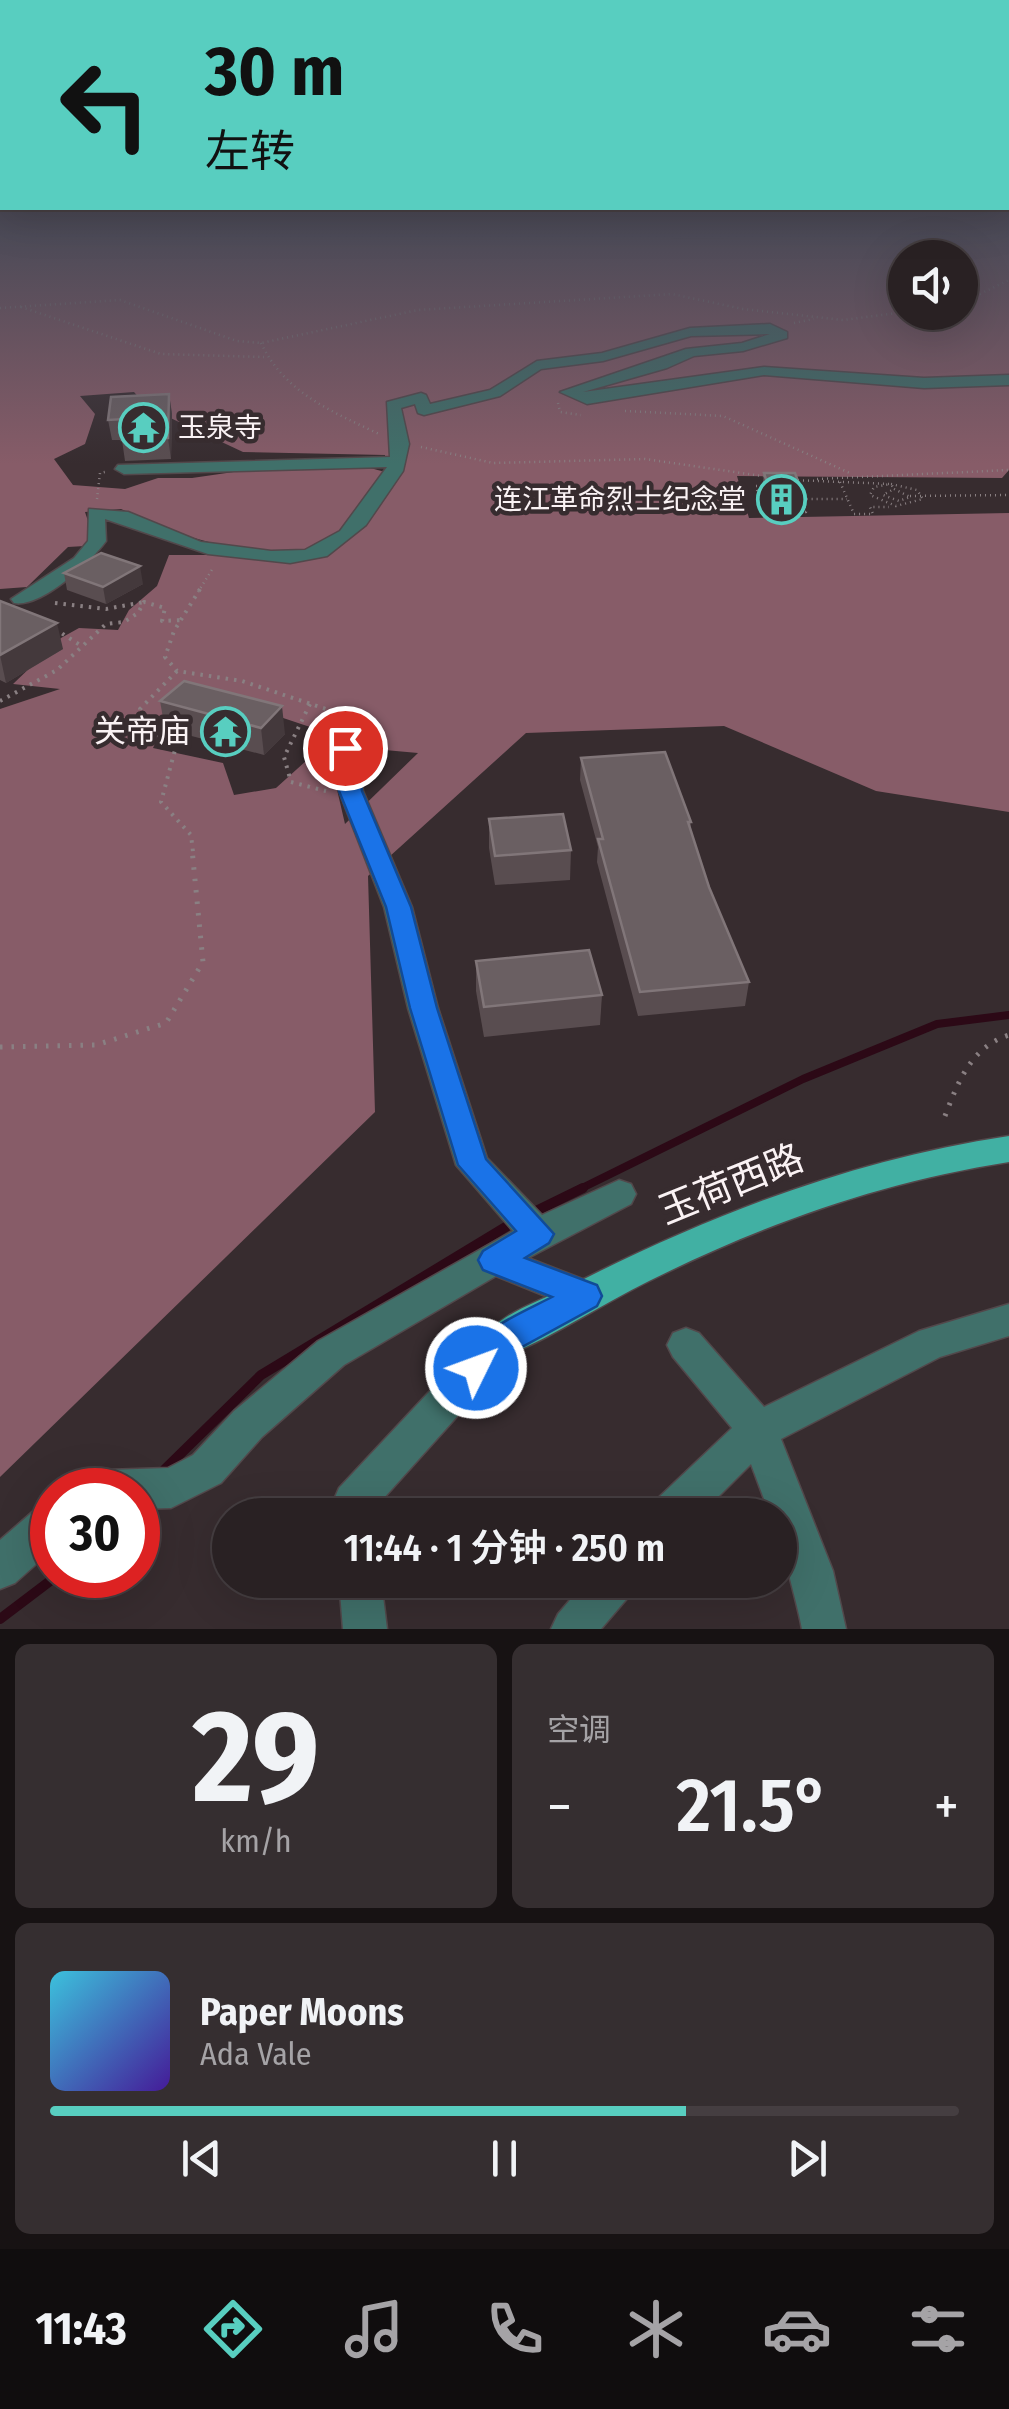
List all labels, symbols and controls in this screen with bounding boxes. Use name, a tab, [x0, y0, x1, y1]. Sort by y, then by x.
text: 30 m	[205, 30, 344, 114]
icon: left	[40, 40, 170, 170]
text: 左转	[205, 125, 295, 179]
map controls	[888, 240, 978, 330]
button: sound	[888, 240, 978, 330]
temple icon: 玉泉寺	[117, 401, 169, 453]
place label: 玉泉寺	[178, 411, 262, 444]
building icon: 连江革命烈士纪念堂	[755, 473, 807, 525]
place label: 连江革命烈士纪念堂	[494, 483, 746, 516]
temple icon: 关帝庙	[199, 705, 251, 757]
pin	[303, 706, 388, 791]
place label: 关帝庙	[94, 712, 190, 750]
icon: arrive	[318, 721, 373, 776]
street label: 玉荷西路	[652, 1134, 810, 1234]
position arrow	[424, 1316, 528, 1420]
speed limit sign: 30	[30, 1468, 160, 1598]
text: 11:44 · 1 分钟 · 250 m	[344, 1525, 665, 1571]
text: 29	[193, 1679, 319, 1835]
text: 空调	[547, 1711, 611, 1749]
text: 21.5°	[677, 1761, 829, 1851]
text: −	[547, 1774, 572, 1840]
text: +	[934, 1774, 959, 1840]
text: km/h	[220, 1822, 292, 1860]
text: Paper Moons	[200, 1989, 404, 2035]
text: Ada Vale	[200, 2035, 312, 2073]
icon: previous	[174, 2131, 229, 2186]
icon: pause	[477, 2131, 532, 2186]
icon: next	[780, 2131, 835, 2186]
icon: directions	[198, 2294, 268, 2364]
icon: music	[339, 2294, 409, 2364]
icon: phone	[480, 2294, 550, 2364]
icon: climate	[621, 2294, 691, 2364]
icon: car	[762, 2294, 832, 2364]
icon: filters	[903, 2294, 973, 2364]
text: 11:43	[36, 2302, 127, 2356]

